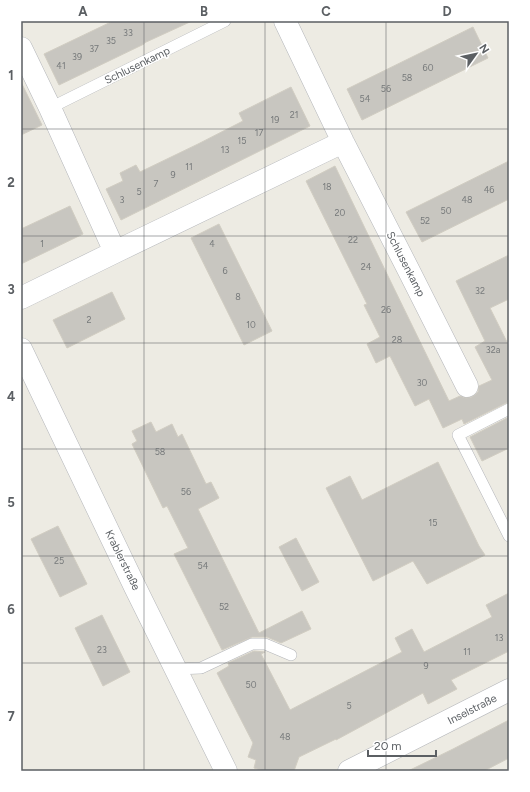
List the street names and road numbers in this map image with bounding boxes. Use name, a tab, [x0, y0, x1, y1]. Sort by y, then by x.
street label: Schlusenkamp	[102, 44, 173, 87]
street label: Schlusenkamp	[384, 229, 428, 299]
street label: Krablerstraße	[102, 528, 143, 592]
street label: Inselstraße	[445, 692, 499, 727]

